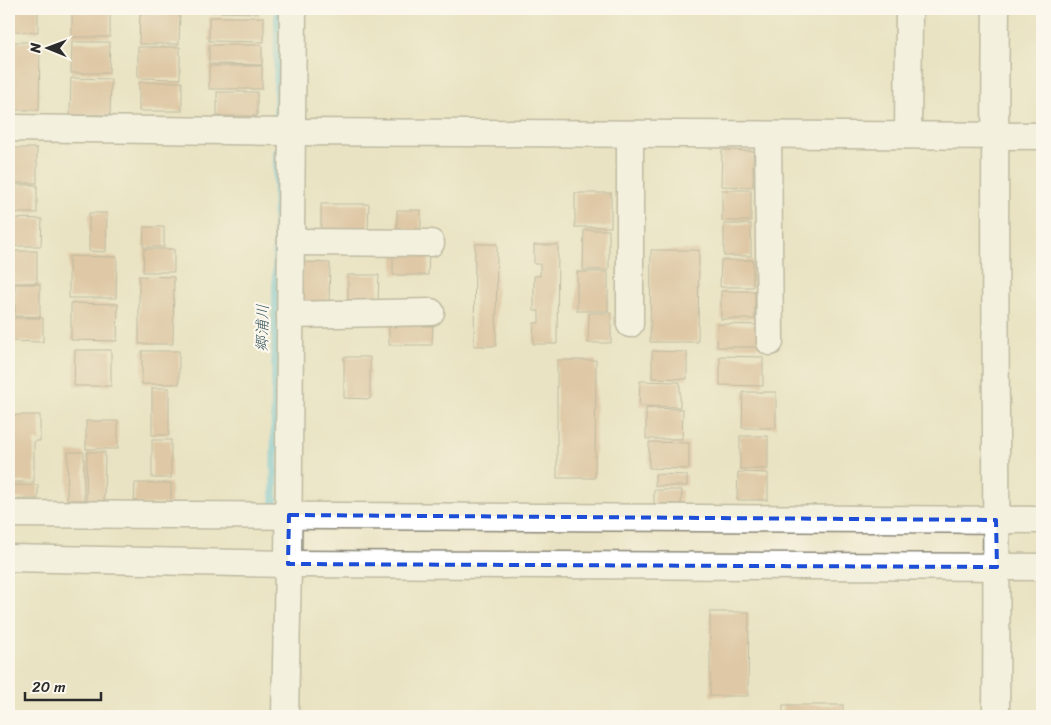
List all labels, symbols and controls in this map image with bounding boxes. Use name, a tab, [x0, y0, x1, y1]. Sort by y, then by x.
north arrow	[22, 22, 72, 72]
text: N	[23, 42, 48, 54]
water label: 郷浦川	[247, 304, 277, 352]
scale bar	[25, 670, 101, 702]
text: 20 m	[32, 674, 66, 700]

